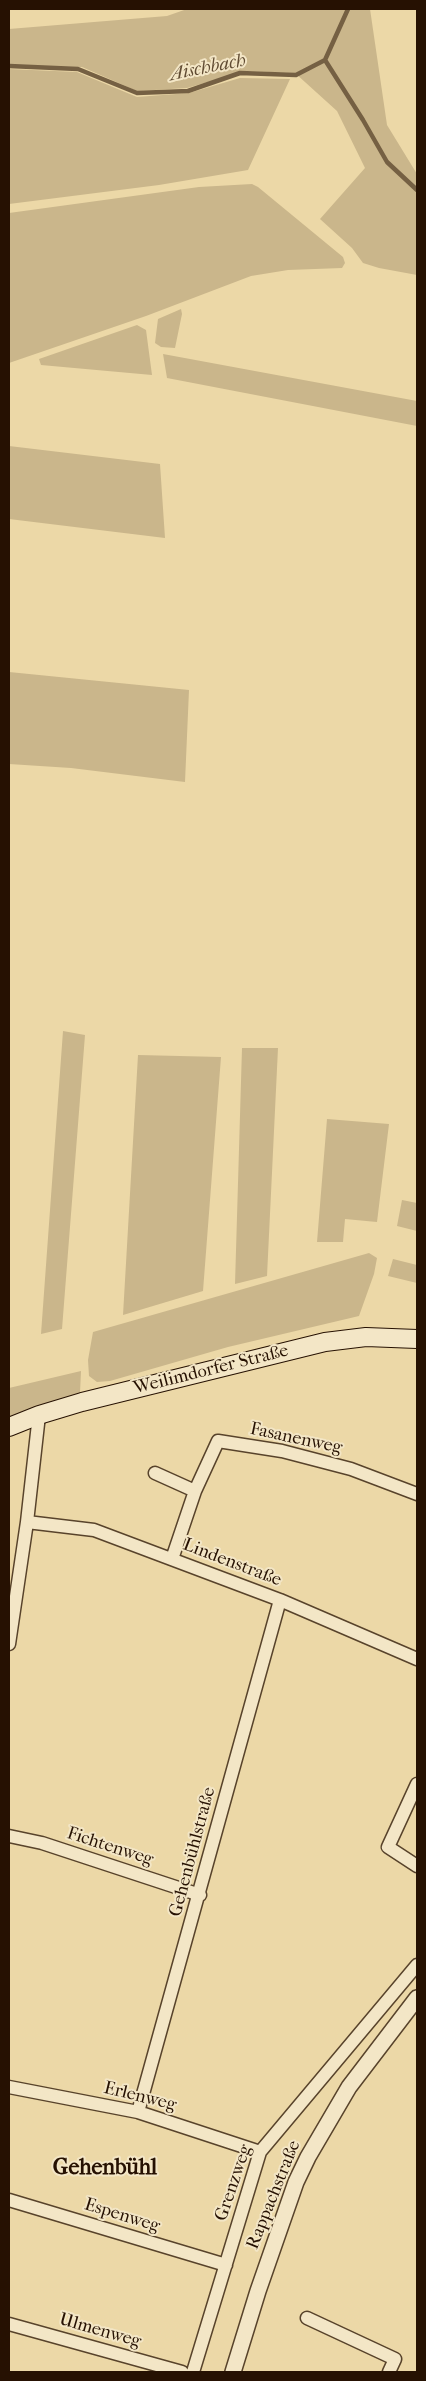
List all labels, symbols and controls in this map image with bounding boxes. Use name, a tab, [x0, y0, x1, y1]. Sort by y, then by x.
water label: Aischbach	[168, 49, 248, 87]
street label: Weilimdorfer Straße	[131, 1340, 291, 1400]
street label: Fasanenweg	[248, 1419, 344, 1459]
street label: Lindenstraße	[180, 1534, 284, 1592]
street label: Gehenbühlstraße	[165, 1785, 221, 1919]
street label: Fichtenweg	[64, 1823, 156, 1871]
street label: Erlenweg	[102, 2078, 178, 2116]
street label: Rappachstraße	[242, 2137, 306, 2253]
street label: Grenzweg	[211, 2142, 257, 2224]
district label: Gehenbühl	[53, 2156, 157, 2182]
street label: Espenweg	[82, 2194, 162, 2238]
street label: Ulmenweg	[56, 2309, 144, 2353]

